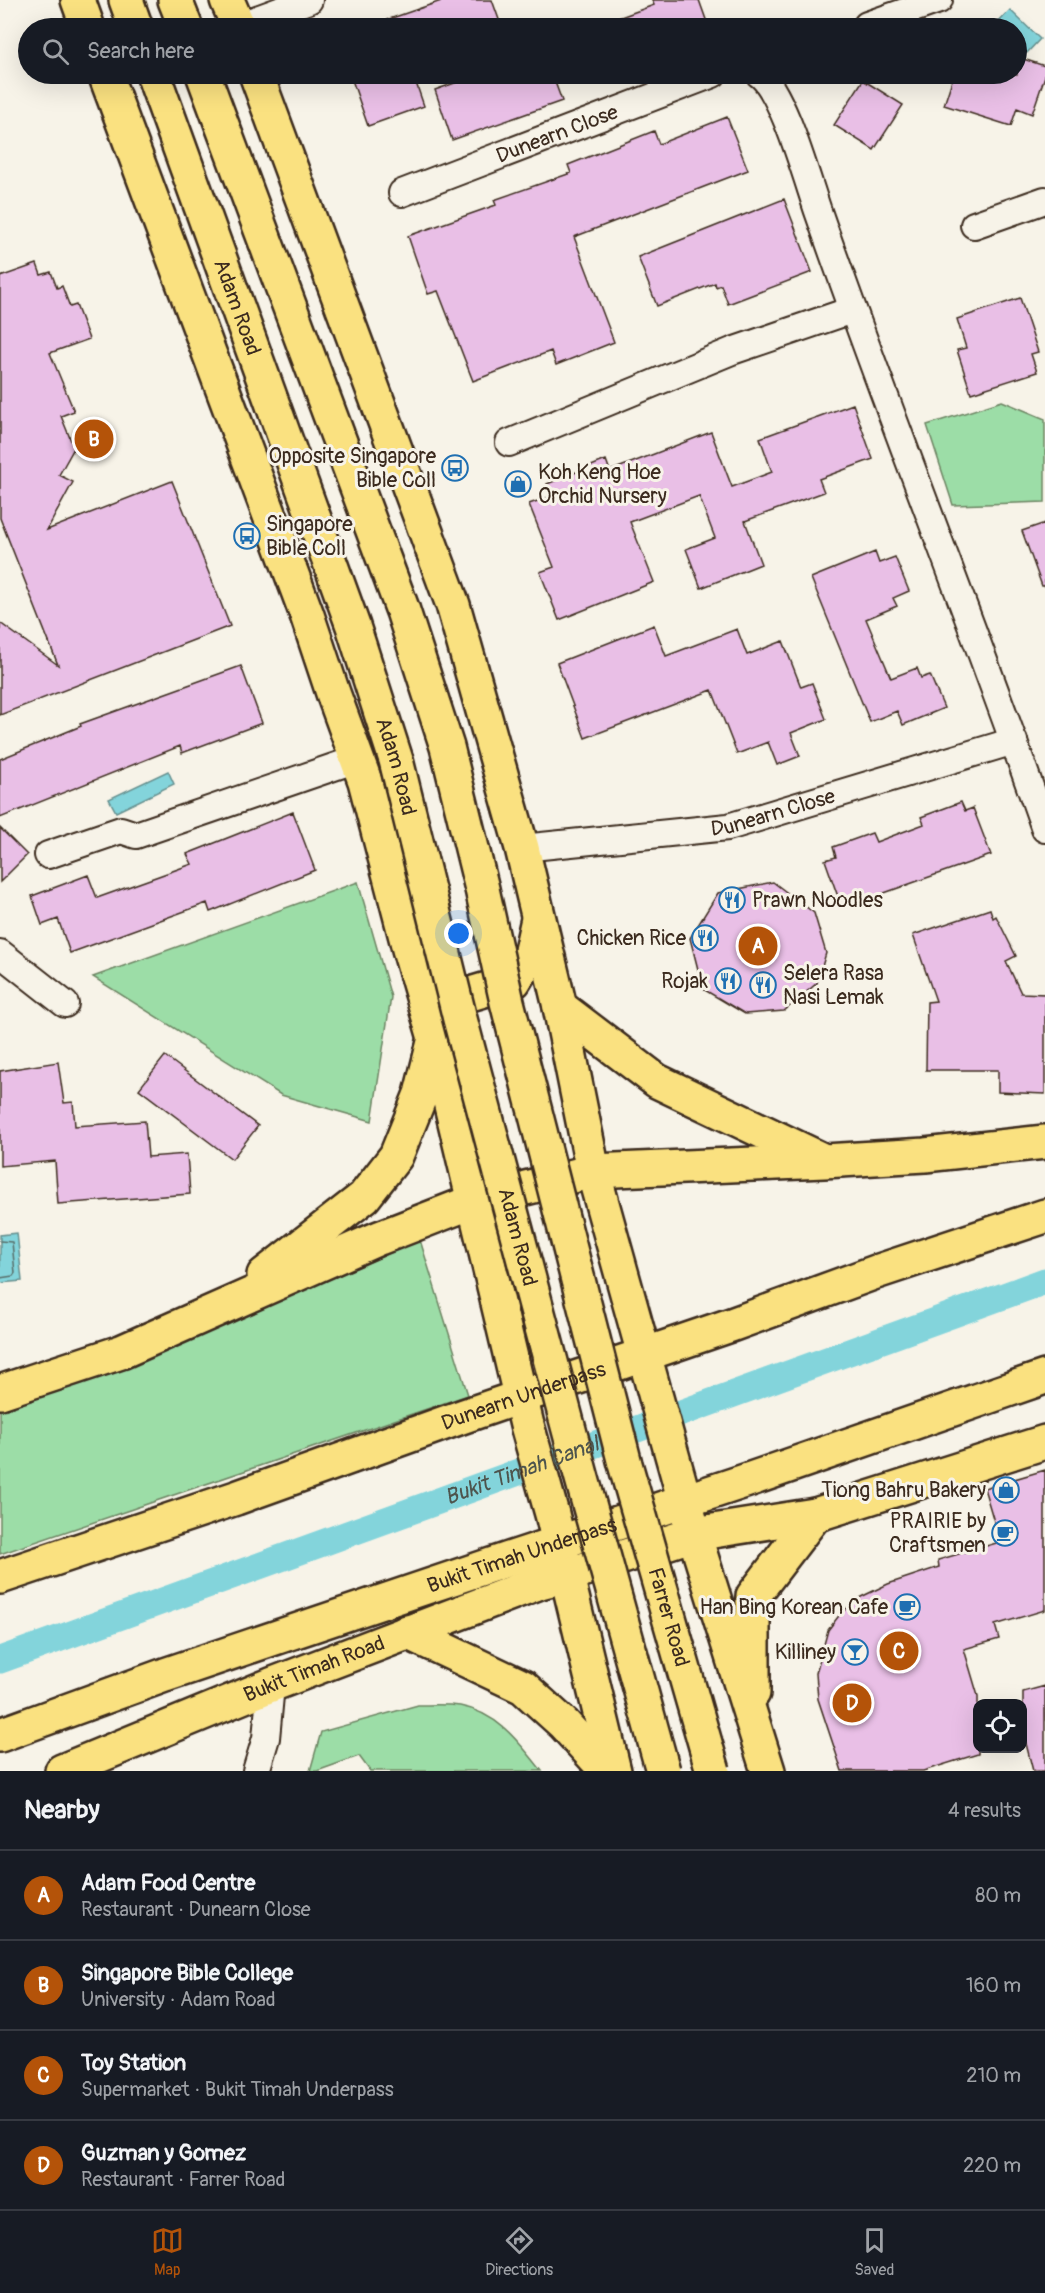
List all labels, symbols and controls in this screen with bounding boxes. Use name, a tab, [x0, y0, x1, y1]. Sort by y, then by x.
search box	[18, 18, 1027, 84]
icon: search	[39, 35, 72, 68]
text: Search here	[87, 37, 194, 65]
street label: Dunearn Close	[492, 98, 622, 169]
street label: Adam Road	[208, 255, 267, 359]
pin: B	[74, 416, 113, 462]
place label: Opposite Singapore Bible Coll	[268, 443, 437, 494]
bus stop icon: Opposite Singapore Bible Coll	[440, 453, 470, 483]
place label: Koh Keng Hoe Orchid Nursery	[538, 459, 667, 510]
shop icon: Koh Keng Hoe Orchid Nursery	[503, 469, 533, 499]
place label: Singapore Bible Coll	[266, 511, 353, 562]
bus stop icon: Singapore Bible Coll	[232, 521, 262, 551]
street label: Adam Road	[370, 714, 423, 818]
street label: Dunearn Close	[709, 782, 839, 842]
restaurant icon: Prawn Noodles	[717, 885, 747, 915]
place label: Prawn Noodles	[752, 887, 883, 914]
your location	[444, 919, 473, 948]
restaurant icon: Chicken Rice	[690, 923, 720, 953]
pin: A	[738, 924, 777, 968]
place label: Chicken Rice	[577, 925, 687, 952]
place label: Selera Rasa Nasi Lemak	[783, 960, 884, 1011]
restaurant icon: Rojak	[713, 966, 743, 996]
place label: Rojak	[661, 968, 708, 995]
restaurant icon: Selera Rasa Nasi Lemak	[748, 970, 778, 1000]
street label: Adam Road	[492, 1185, 544, 1289]
street label: Dunearn Underpass	[438, 1355, 610, 1437]
water label: Bukit Timah Canal	[441, 1429, 605, 1512]
shop icon: Tiong Bahru Bakery	[991, 1475, 1021, 1505]
place label: Tiong Bahru Bakery	[821, 1477, 986, 1504]
place label: PRAIRIE by Craftsmen	[889, 1508, 986, 1559]
street label: Bukit Timah Underpass	[423, 1511, 621, 1599]
cafe icon: PRAIRIE by Craftsmen	[990, 1518, 1020, 1548]
street label: Farrer Road	[642, 1564, 696, 1670]
cafe icon: Han Bing Korean Cafe	[892, 1592, 922, 1622]
place label: Han Bing Korean Cafe	[699, 1594, 889, 1621]
pin: C	[880, 1628, 918, 1674]
street label: Bukit Timah Road	[239, 1629, 388, 1708]
bar icon: Killiney	[840, 1637, 870, 1667]
place label: Killiney	[775, 1639, 836, 1666]
pin: D	[832, 1680, 872, 1726]
map controls	[973, 1699, 1027, 1753]
button: locate	[973, 1699, 1027, 1753]
text: Nearby	[24, 1794, 100, 1826]
text: 4 results	[948, 1798, 1021, 1823]
text: Adam Food Centre	[81, 1869, 255, 1897]
text: A	[37, 1883, 50, 1908]
text: 80 m	[975, 1883, 1021, 1908]
text: Restaurant · Dunearn Close	[81, 1897, 311, 1922]
text: Singapore Bible College	[81, 1959, 293, 1987]
text: B	[38, 1973, 49, 1998]
text: 160 m	[966, 1973, 1021, 1998]
text: University · Adam Road	[81, 1987, 276, 2012]
text: Toy Station	[81, 2049, 186, 2077]
text: C	[37, 2063, 50, 2088]
text: 210 m	[966, 2063, 1021, 2088]
text: Supermarket · Bukit Timah Underpass	[81, 2077, 394, 2102]
text: Guzman y Gomez	[81, 2139, 246, 2167]
text: D	[37, 2153, 50, 2178]
text: 220 m	[963, 2153, 1021, 2178]
text: Restaurant · Farrer Road	[81, 2167, 285, 2192]
tab: Map	[151, 2224, 184, 2280]
tab: Directions	[485, 2224, 553, 2280]
tab: Saved	[855, 2224, 894, 2280]

